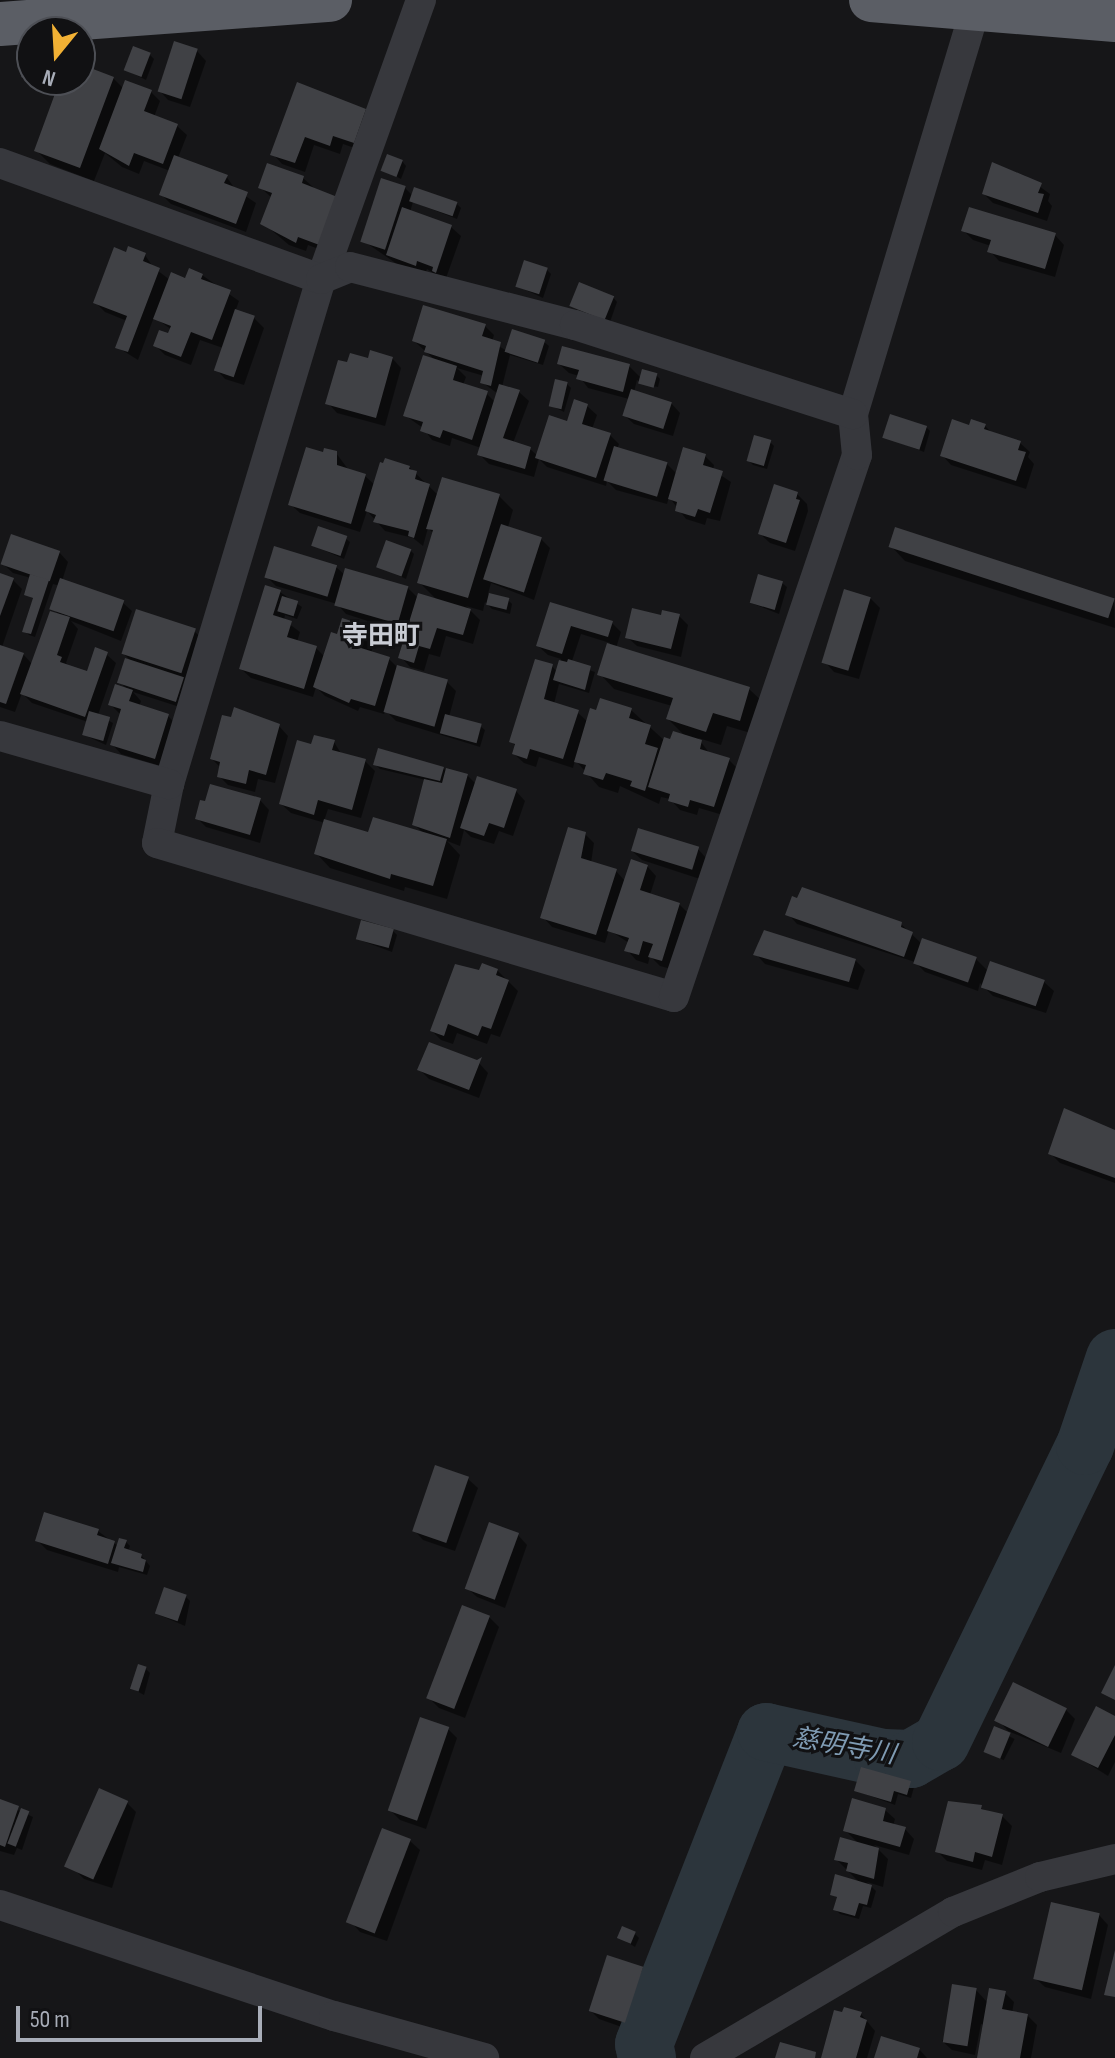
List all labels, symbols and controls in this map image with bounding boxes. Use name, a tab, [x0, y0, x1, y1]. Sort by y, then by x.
north arrow	[16, 16, 96, 96]
text: N	[39, 63, 59, 92]
district label: 寺田町	[342, 621, 420, 653]
water label: 慈明寺川	[790, 1723, 898, 1771]
scale bar	[20, 1990, 266, 2040]
text: 50 m	[30, 2005, 70, 2034]

